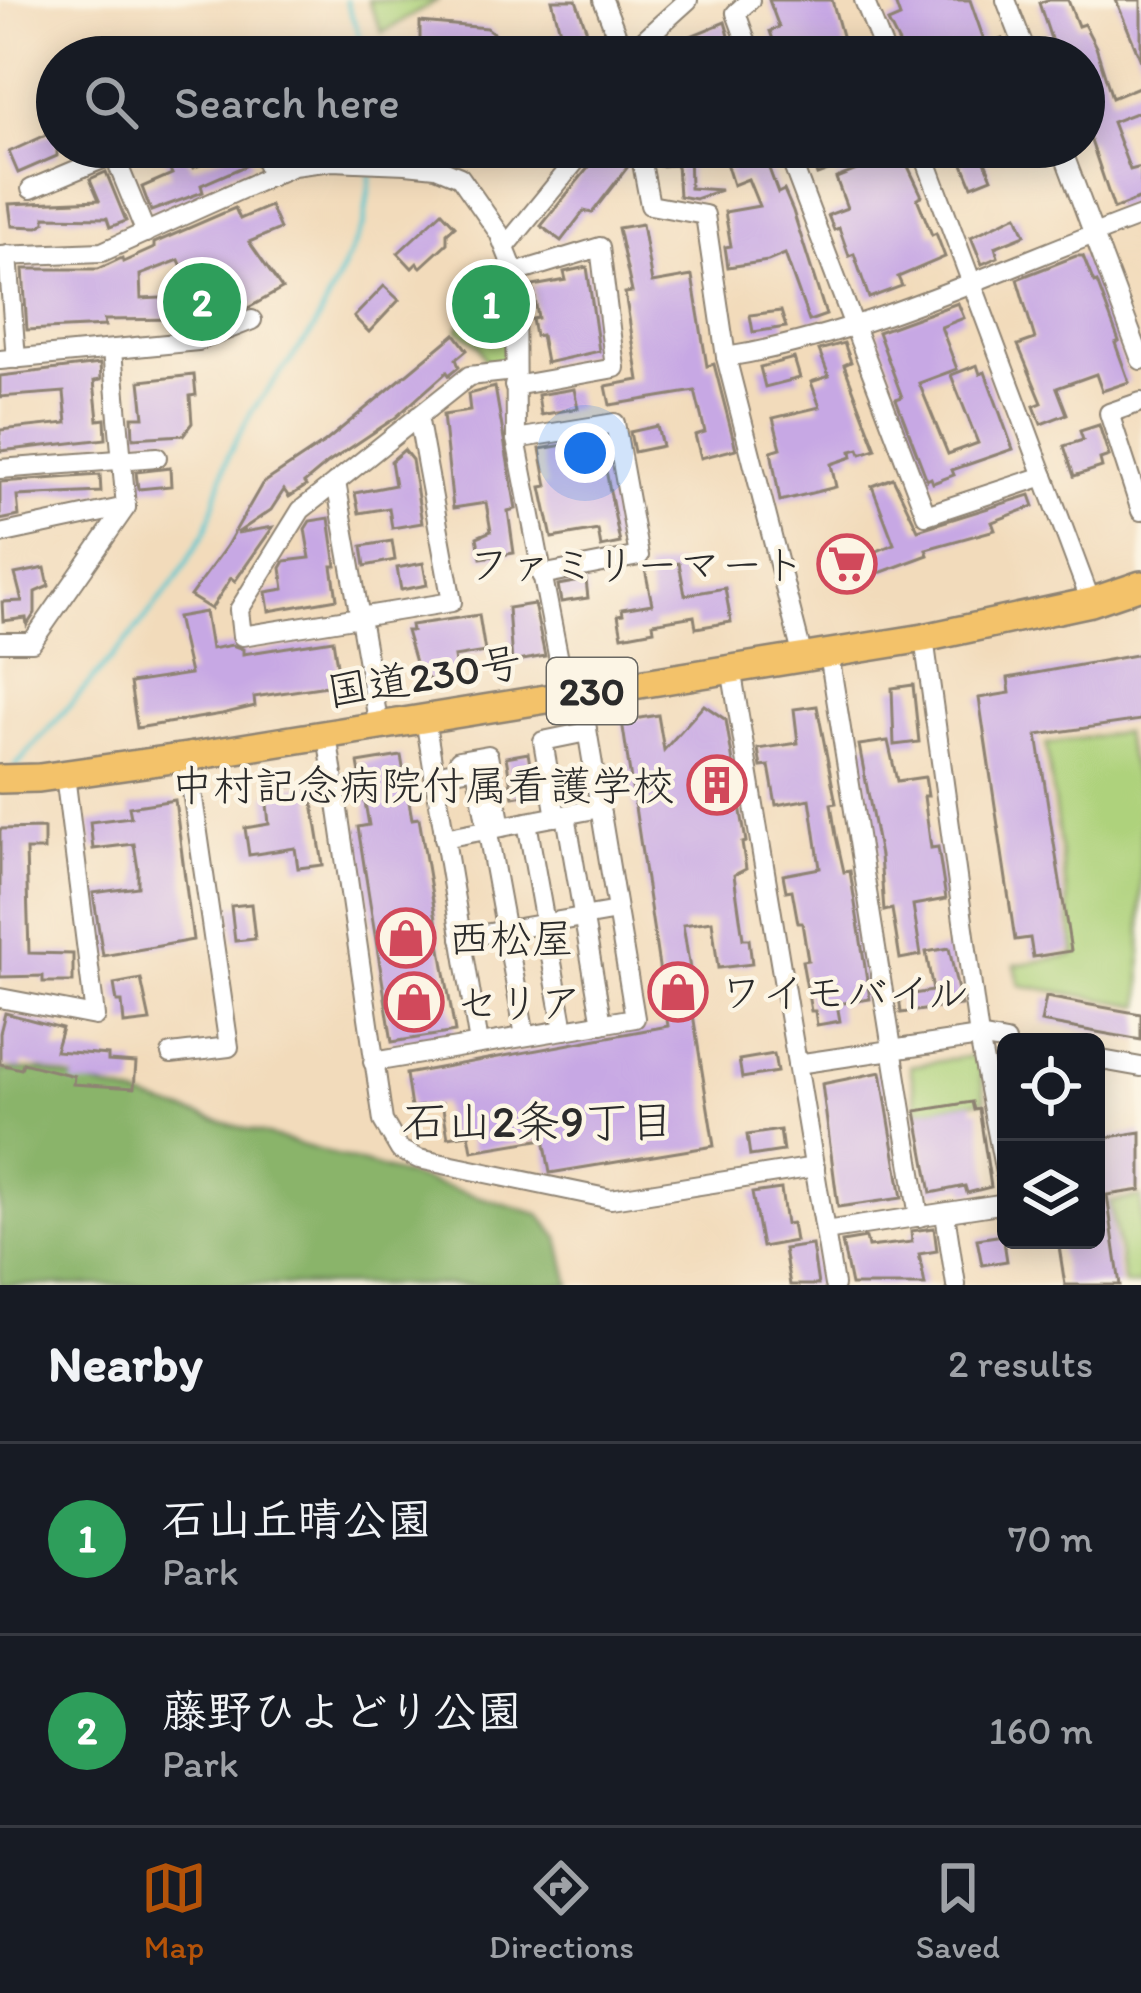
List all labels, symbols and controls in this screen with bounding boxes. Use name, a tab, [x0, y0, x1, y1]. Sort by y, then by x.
search box	[36, 36, 1105, 168]
icon: search	[78, 69, 144, 135]
text: Search here	[174, 75, 400, 129]
pin: 2	[163, 257, 241, 347]
pin: 1	[452, 259, 530, 349]
your location	[555, 423, 615, 483]
supermarket icon: ファミリーマート	[816, 533, 878, 595]
place label: ファミリーマート	[468, 539, 805, 590]
street label: 国道230号	[323, 636, 525, 717]
road number: 230	[547, 658, 637, 724]
building icon: 中村記念病院付属看護学校	[686, 754, 748, 816]
place label: 中村記念病院付属看護学校	[171, 760, 675, 811]
shop icon: 西松屋	[375, 907, 437, 969]
place label: 西松屋	[448, 913, 574, 964]
shop icon: ワイモバイル	[647, 961, 709, 1023]
place label: ワイモバイル	[720, 967, 969, 1018]
shop icon: セリア	[383, 971, 445, 1033]
place label: セリア	[456, 977, 582, 1028]
map controls	[997, 1033, 1105, 1249]
button: locate	[997, 1033, 1105, 1141]
district label: 石山2条9丁目	[402, 1094, 674, 1148]
button: layers	[997, 1141, 1105, 1249]
text: Nearby	[48, 1333, 203, 1394]
text: 2 results	[948, 1340, 1093, 1387]
text: 石山丘晴公園	[162, 1492, 432, 1546]
text: 1	[78, 1515, 96, 1562]
text: 70 m	[1008, 1515, 1093, 1562]
text: Park	[162, 1548, 239, 1595]
text: 藤野ひよどり公園	[162, 1684, 522, 1738]
text: 2	[77, 1707, 97, 1754]
text: 160 m	[989, 1707, 1093, 1754]
text: Park	[162, 1740, 239, 1787]
tab: Map	[141, 1855, 207, 1966]
tab: Directions	[489, 1855, 634, 1966]
tab: Saved	[916, 1855, 1000, 1966]

